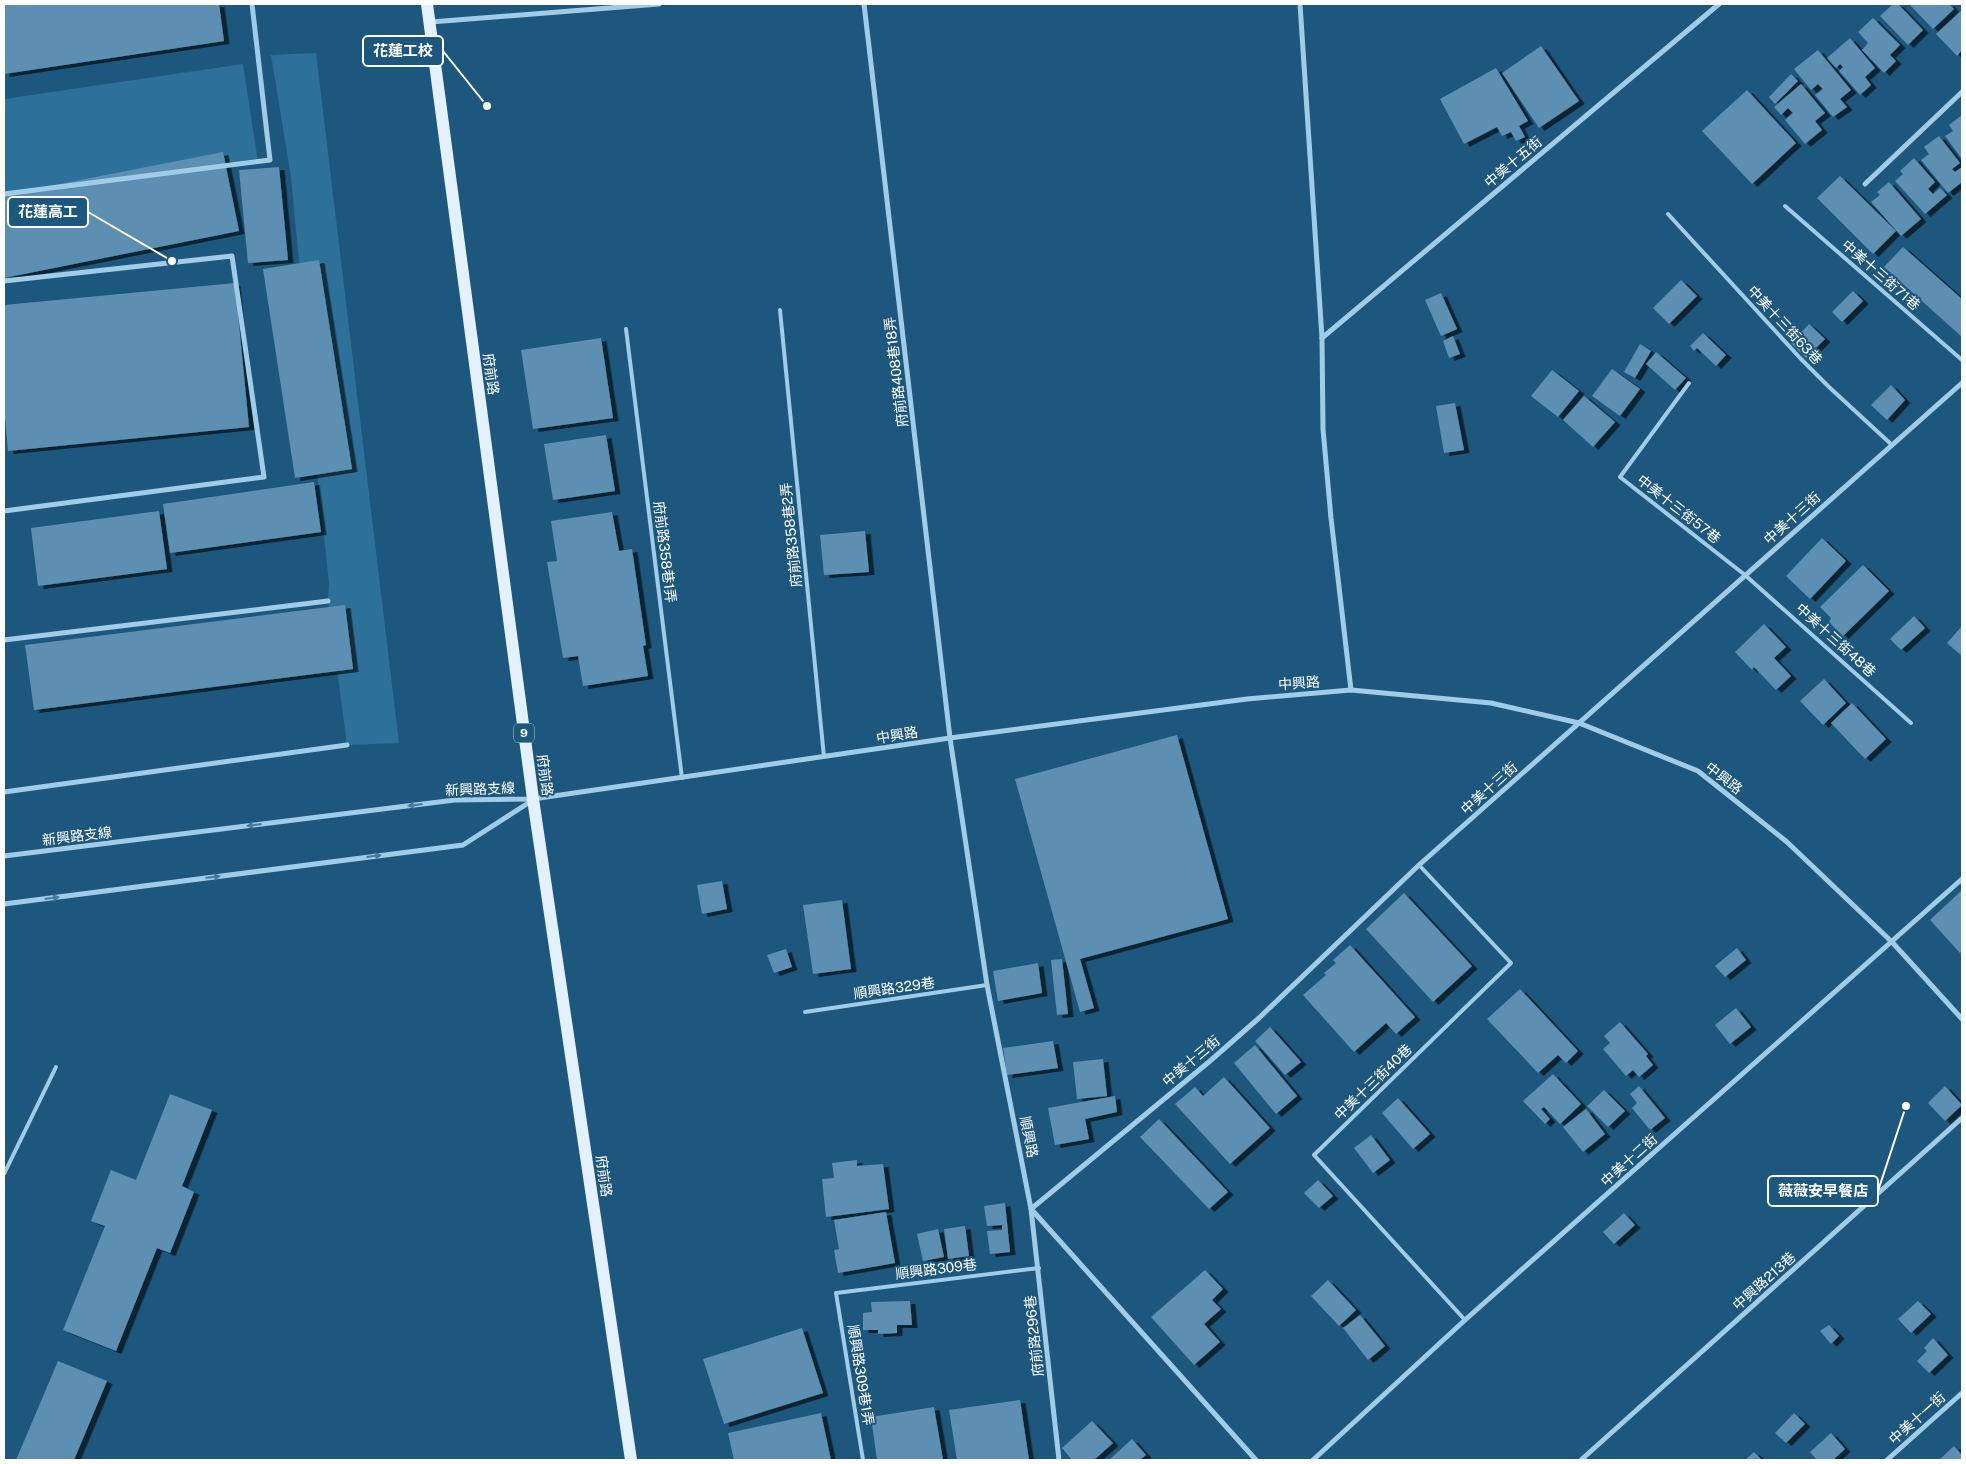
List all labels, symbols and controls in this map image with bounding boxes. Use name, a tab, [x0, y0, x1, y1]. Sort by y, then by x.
callout: 花蓮工校	[363, 36, 443, 66]
text: 花蓮工校	[373, 42, 433, 59]
street label: 中美十五街	[1481, 133, 1545, 191]
callout: 花蓮高工	[8, 197, 88, 227]
text: 花蓮高工	[18, 203, 78, 220]
street label: 中美十三街71巷	[1839, 237, 1923, 313]
street label: 中美十三街63巷	[1745, 282, 1825, 368]
street label: 府前路408巷18弄	[881, 316, 911, 428]
street label: 府前路	[480, 352, 502, 396]
street label: 中美十三街57巷	[1634, 471, 1724, 547]
street label: 府前路358巷2弄	[778, 482, 804, 588]
street label: 中美十三街	[1761, 489, 1823, 547]
street label: 府前路358巷1弄	[651, 500, 679, 604]
street label: 中美十三街48巷	[1793, 600, 1879, 680]
street label: 中興路	[1277, 674, 1321, 692]
road number: 9	[514, 724, 534, 742]
street label: 中興路	[875, 724, 919, 746]
street label: 府前路	[534, 753, 556, 797]
street label: 中美十三街	[1458, 759, 1520, 817]
street label: 中興路	[1703, 759, 1745, 797]
street label: 新興路支線	[445, 780, 515, 798]
one-way arrow	[407, 801, 423, 809]
one-way arrow	[245, 821, 261, 829]
street label: 新興路支線	[41, 824, 113, 848]
one-way arrow	[367, 852, 383, 860]
one-way arrow	[206, 873, 222, 881]
one-way arrow	[44, 894, 60, 902]
street label: 順興路329巷	[852, 974, 936, 1002]
street label: 中美十三街	[1159, 1032, 1223, 1090]
street label: 中美十三街40巷	[1331, 1041, 1415, 1123]
street label: 順興路	[1017, 1115, 1041, 1159]
street label: 中美十二街	[1598, 1131, 1660, 1189]
street label: 府前路	[593, 1154, 615, 1198]
callout: 薇薇安早餐店	[1768, 1176, 1878, 1206]
text: 薇薇安早餐店	[1778, 1182, 1868, 1199]
street label: 中興路213巷	[1729, 1249, 1799, 1313]
street label: 順興路309巷	[894, 1256, 978, 1282]
street label: 府前路296巷	[1022, 1295, 1046, 1377]
street label: 順興路309巷1弄	[845, 1324, 877, 1426]
street label: 中美十一街	[1886, 1389, 1948, 1447]

